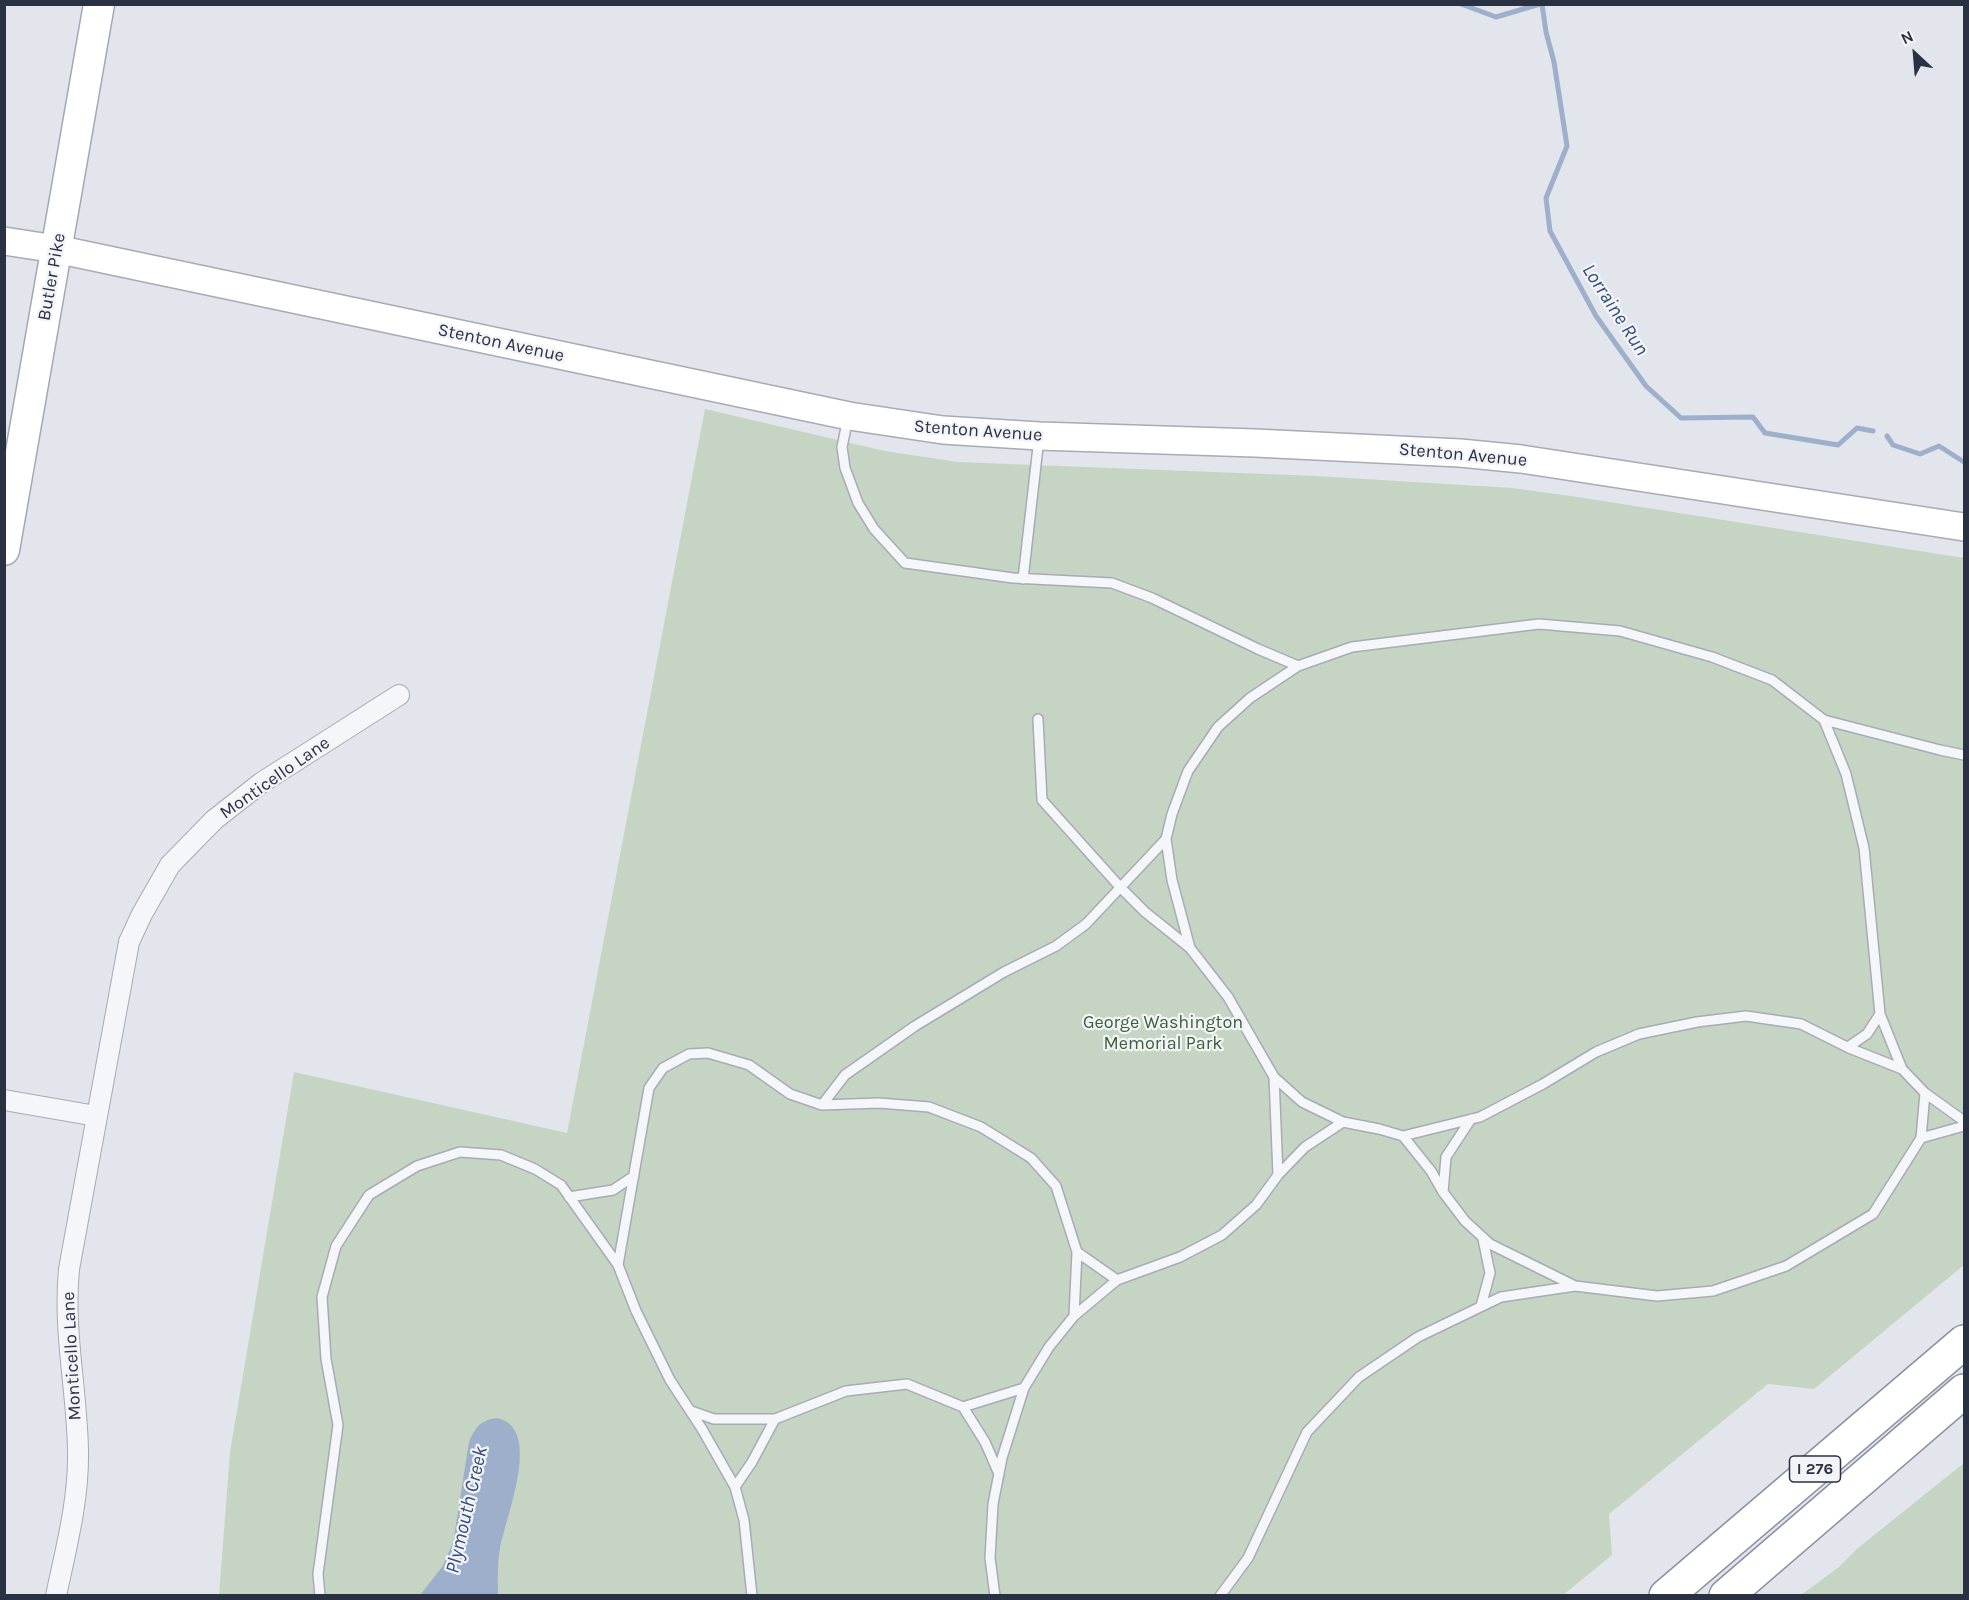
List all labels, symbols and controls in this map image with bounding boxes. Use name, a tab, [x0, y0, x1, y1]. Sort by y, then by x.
north arrow	[1885, 24, 1945, 84]
text: N	[1898, 26, 1916, 48]
street label: Butler Pike	[34, 231, 70, 323]
water label: Lorraine Run	[1576, 260, 1654, 360]
street label: Stenton Avenue	[436, 319, 566, 367]
street label: Stenton Avenue	[913, 416, 1043, 446]
street label: Stenton Avenue	[1398, 439, 1528, 471]
street label: Monticello Lane	[216, 732, 334, 824]
park label: George Washington Memorial Park	[1083, 1012, 1243, 1054]
street label: Monticello Lane	[58, 1291, 86, 1421]
water label: Plymouth Creek	[441, 1444, 493, 1576]
road number: I 276	[1790, 1456, 1840, 1482]

